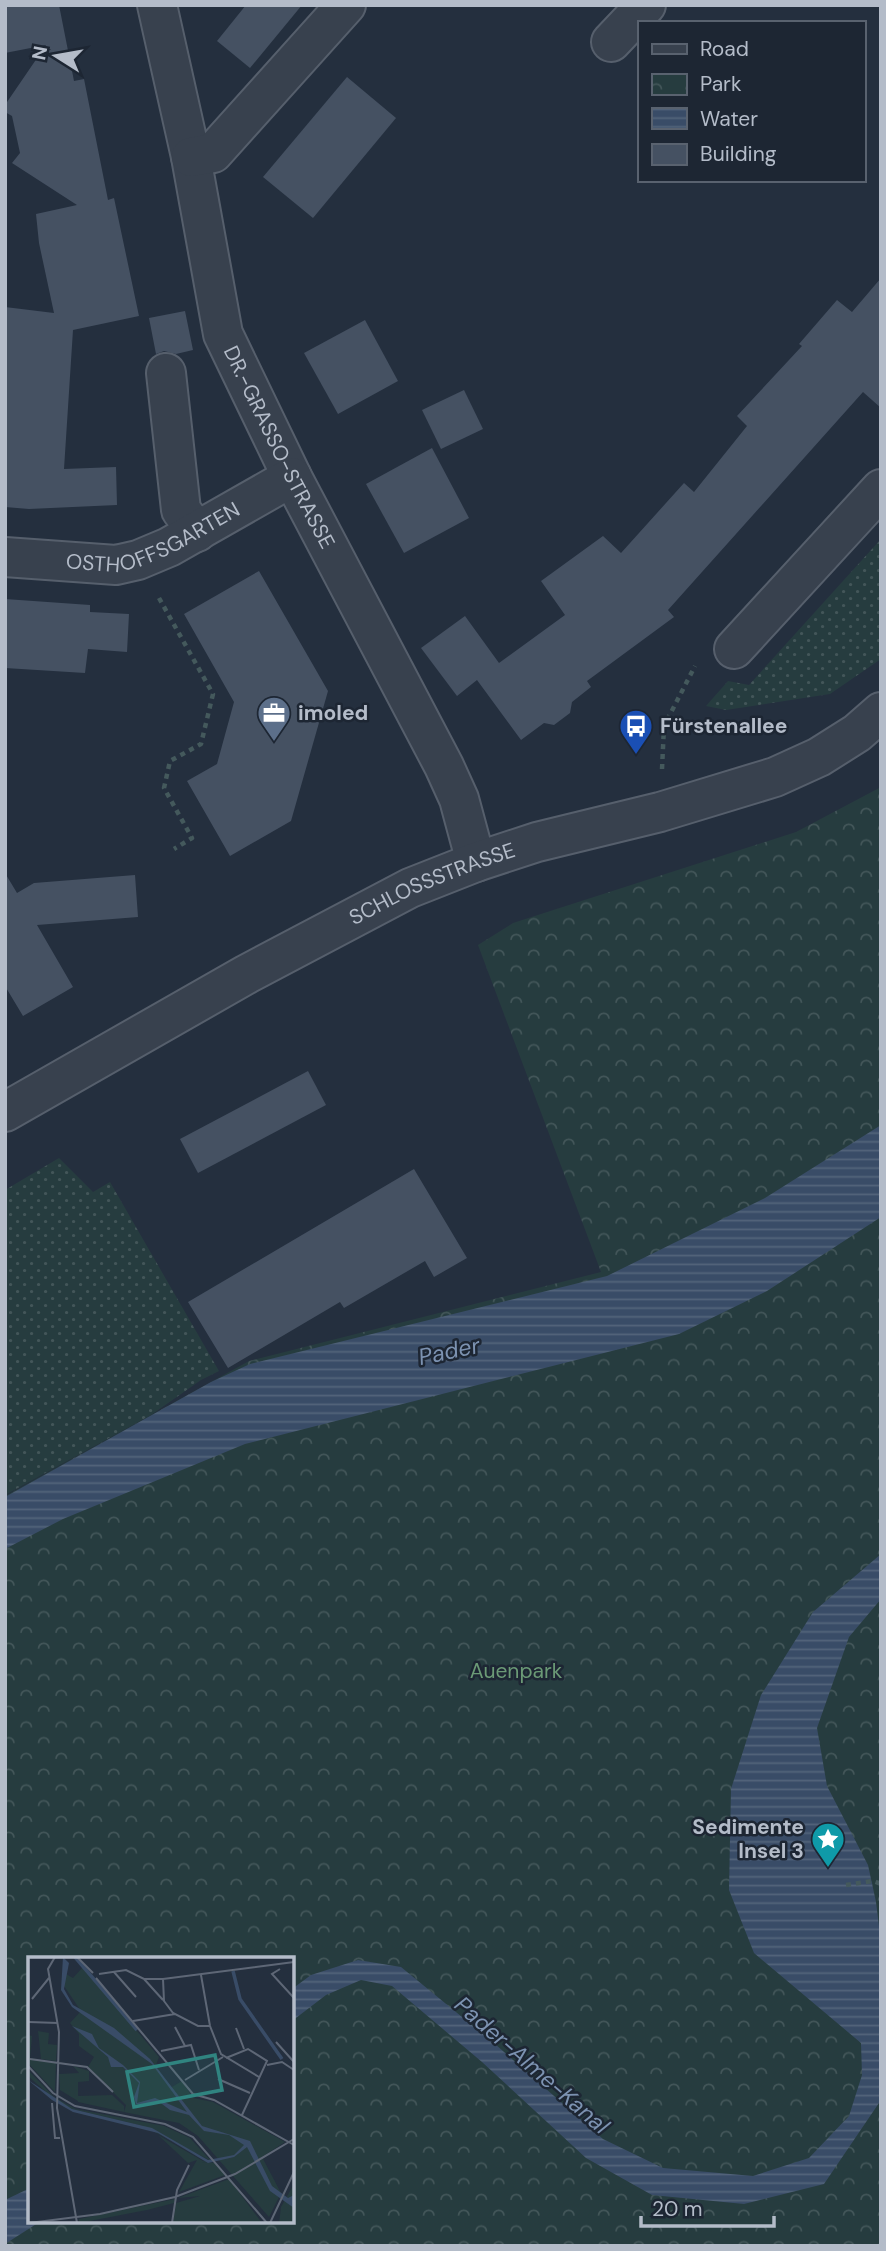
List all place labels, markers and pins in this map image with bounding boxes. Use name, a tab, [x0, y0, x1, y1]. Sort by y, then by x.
office icon: imoled	[255, 694, 293, 743]
place label: imoled	[298, 699, 368, 727]
bus stop icon: Fürstenallee	[617, 707, 655, 756]
place label: Fürstenallee	[660, 712, 787, 740]
place label: Sedimente Insel 3	[692, 1813, 804, 1865]
place icon: Sedimente Insel 3	[809, 1820, 847, 1869]

